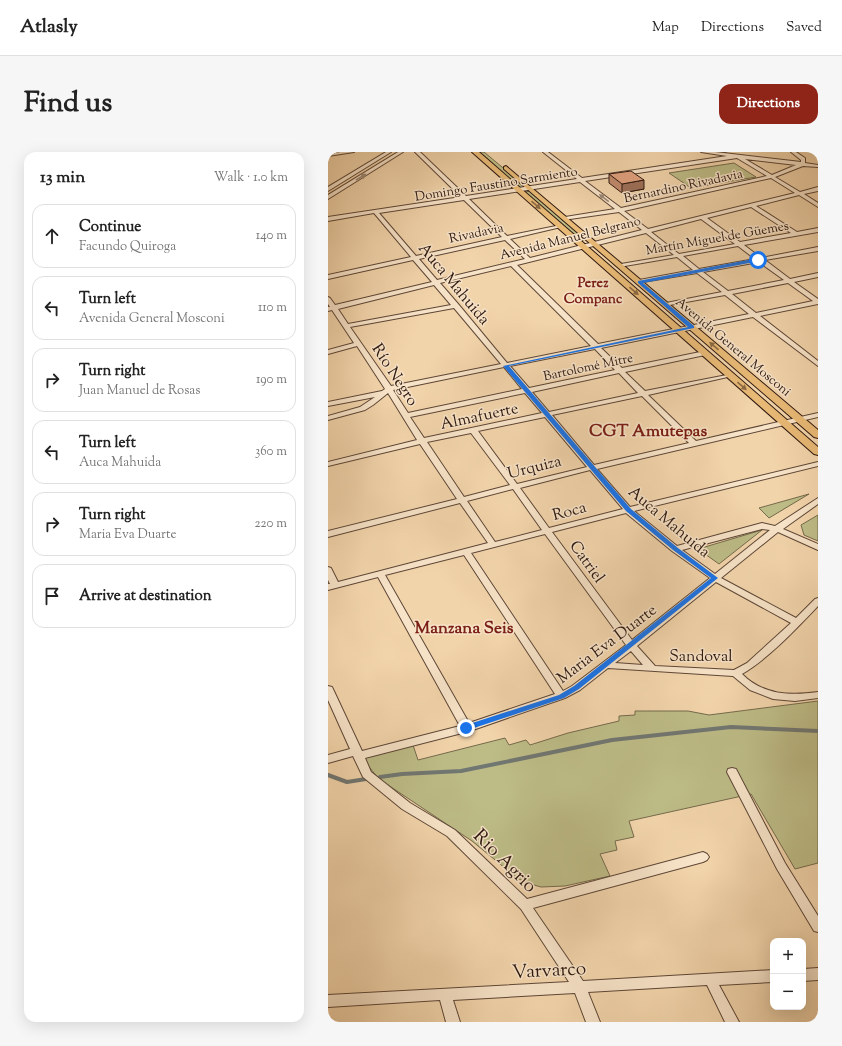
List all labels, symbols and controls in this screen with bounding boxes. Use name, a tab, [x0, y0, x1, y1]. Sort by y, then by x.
text: Atlasly	[20, 14, 78, 41]
text: Map	[652, 18, 679, 38]
text: Directions	[701, 18, 764, 38]
text: Saved	[786, 18, 822, 38]
text: Find us	[24, 84, 112, 124]
button: Directions	[719, 84, 818, 124]
street label: Domingo Faustino Sarmiento	[414, 163, 579, 207]
text: 13 min	[40, 166, 85, 190]
street label: Bernardino Rivadavia	[622, 166, 745, 208]
text: Walk · 1.0 km	[214, 169, 288, 187]
one-way arrow	[355, 173, 367, 180]
one-way arrow	[599, 194, 610, 203]
one-way arrow	[530, 201, 541, 210]
street label: Avenida Manuel Belgrano	[498, 213, 643, 265]
text: Continue	[79, 217, 141, 238]
street label: Martín Miguel de Güemes	[644, 218, 790, 260]
street label: Rivadavia	[448, 219, 505, 248]
icon: ahead	[41, 225, 63, 247]
text: 140 m	[256, 227, 287, 245]
text: Facundo Quiroga	[79, 238, 176, 256]
street label: Auca Mahuida	[412, 238, 495, 331]
route start	[749, 251, 767, 269]
district label: Perez Companc	[564, 274, 623, 310]
one-way arrow	[629, 286, 638, 295]
text: Turn left	[79, 289, 136, 310]
street label: Avenida General Mosconi	[671, 294, 795, 401]
icon: left	[41, 297, 63, 319]
text: 110 m	[258, 299, 287, 317]
text: Avenida General Mosconi	[79, 310, 225, 328]
street label: Río Negro	[365, 339, 423, 411]
one-way arrow	[708, 341, 719, 350]
street label: Bartolomé Mitre	[542, 350, 635, 386]
text: Turn right	[79, 361, 145, 382]
icon: right	[41, 369, 63, 391]
text: 190 m	[256, 371, 287, 389]
one-way arrow	[737, 381, 747, 390]
text: Juan Manuel de Rosas	[79, 382, 200, 400]
street label: Almafuerte	[438, 398, 521, 437]
district label: CGT Amutepas	[589, 420, 707, 444]
text: Turn left	[79, 433, 136, 454]
icon: left	[41, 441, 63, 463]
text: 360 m	[255, 443, 287, 461]
street label: Urquiza	[505, 450, 565, 486]
text: Auca Mahuida	[79, 454, 161, 472]
street label: Auca Mahuida	[622, 482, 715, 565]
street label: Roca	[550, 497, 590, 528]
text: Turn right	[79, 505, 145, 526]
icon: right	[41, 513, 63, 535]
text: 220 m	[254, 515, 287, 533]
text: Maria Eva Duarte	[79, 526, 176, 544]
street label: Catriel	[563, 536, 610, 589]
icon: arrive	[41, 585, 63, 607]
text: Arrive at destination	[79, 586, 212, 607]
street label: Maria Eva Duarte	[553, 600, 662, 690]
district label: Manzana Seis	[415, 617, 514, 641]
street label: Sandoval	[669, 646, 733, 669]
route end	[457, 719, 475, 737]
street label: Rio Agrio	[466, 824, 542, 900]
map controls	[770, 938, 806, 1010]
button: +	[770, 938, 806, 974]
street label: Varvarco	[511, 956, 587, 987]
button: −	[770, 974, 806, 1010]

